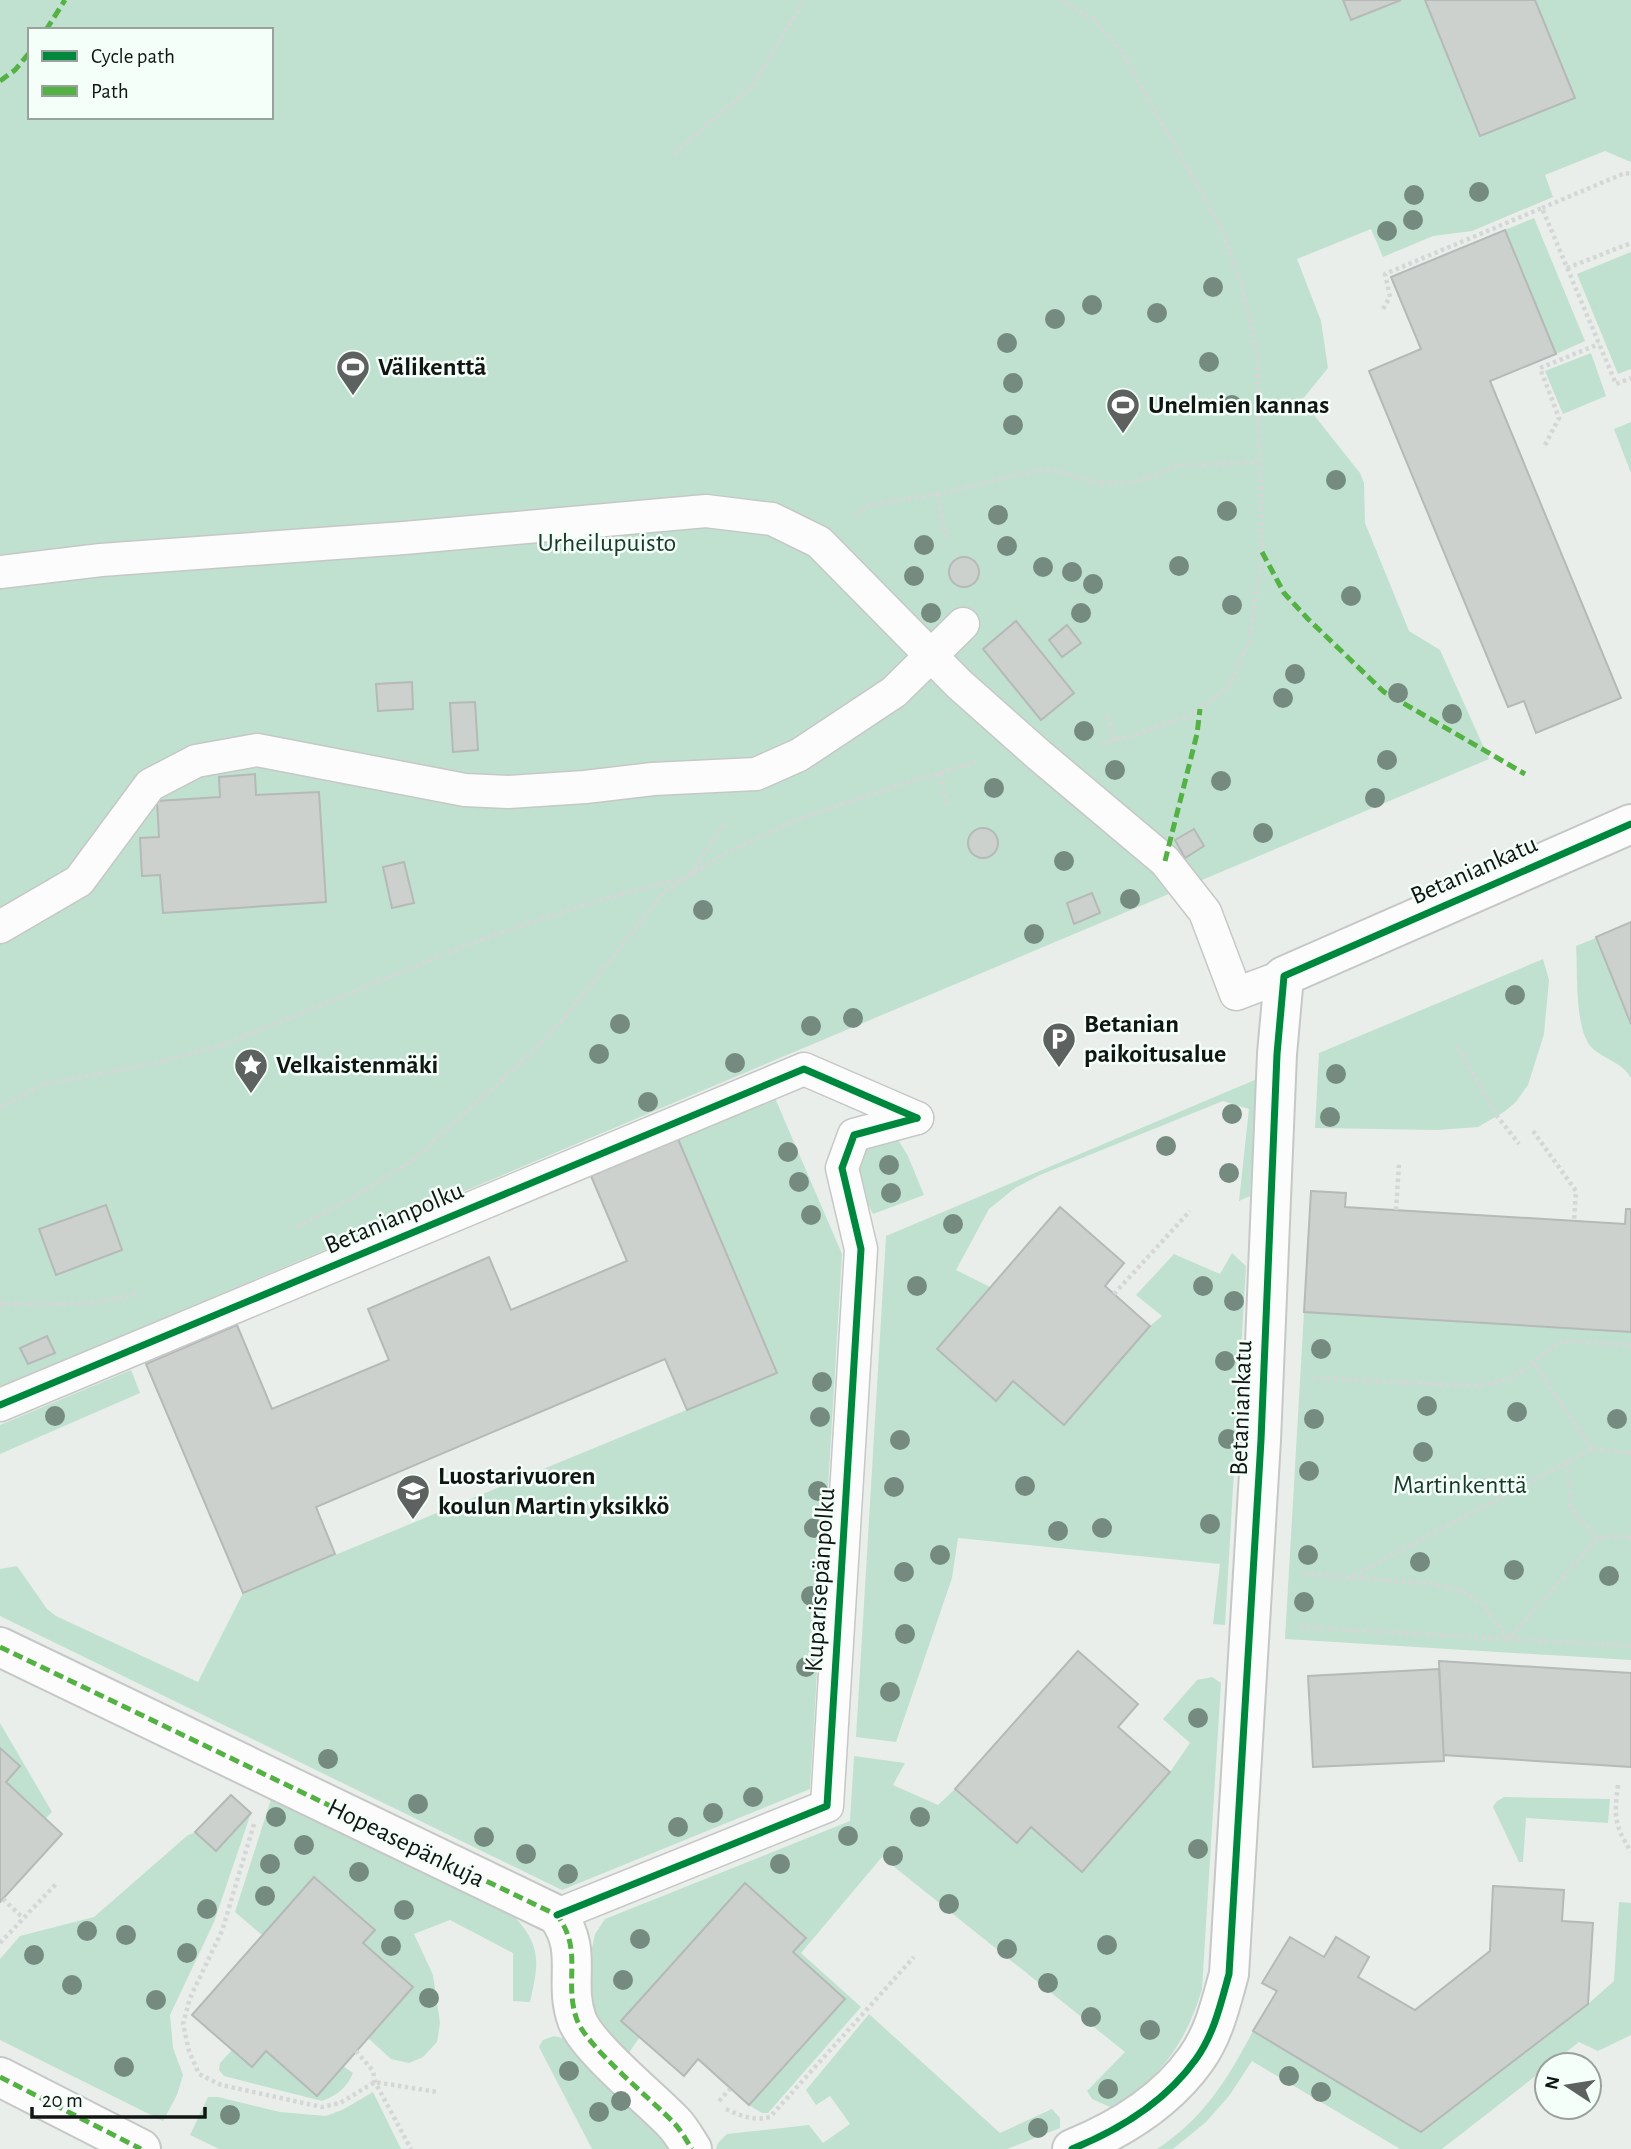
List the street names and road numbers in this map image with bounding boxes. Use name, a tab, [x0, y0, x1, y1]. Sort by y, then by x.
street label: Betaniankatu	[1407, 831, 1541, 909]
street label: Betanianpolku	[321, 1177, 467, 1259]
street label: Betaniankatu	[1226, 1340, 1256, 1476]
street label: Kuparisepänpolku	[801, 1487, 839, 1673]
street label: Hopeasepänkuja	[323, 1794, 489, 1892]

